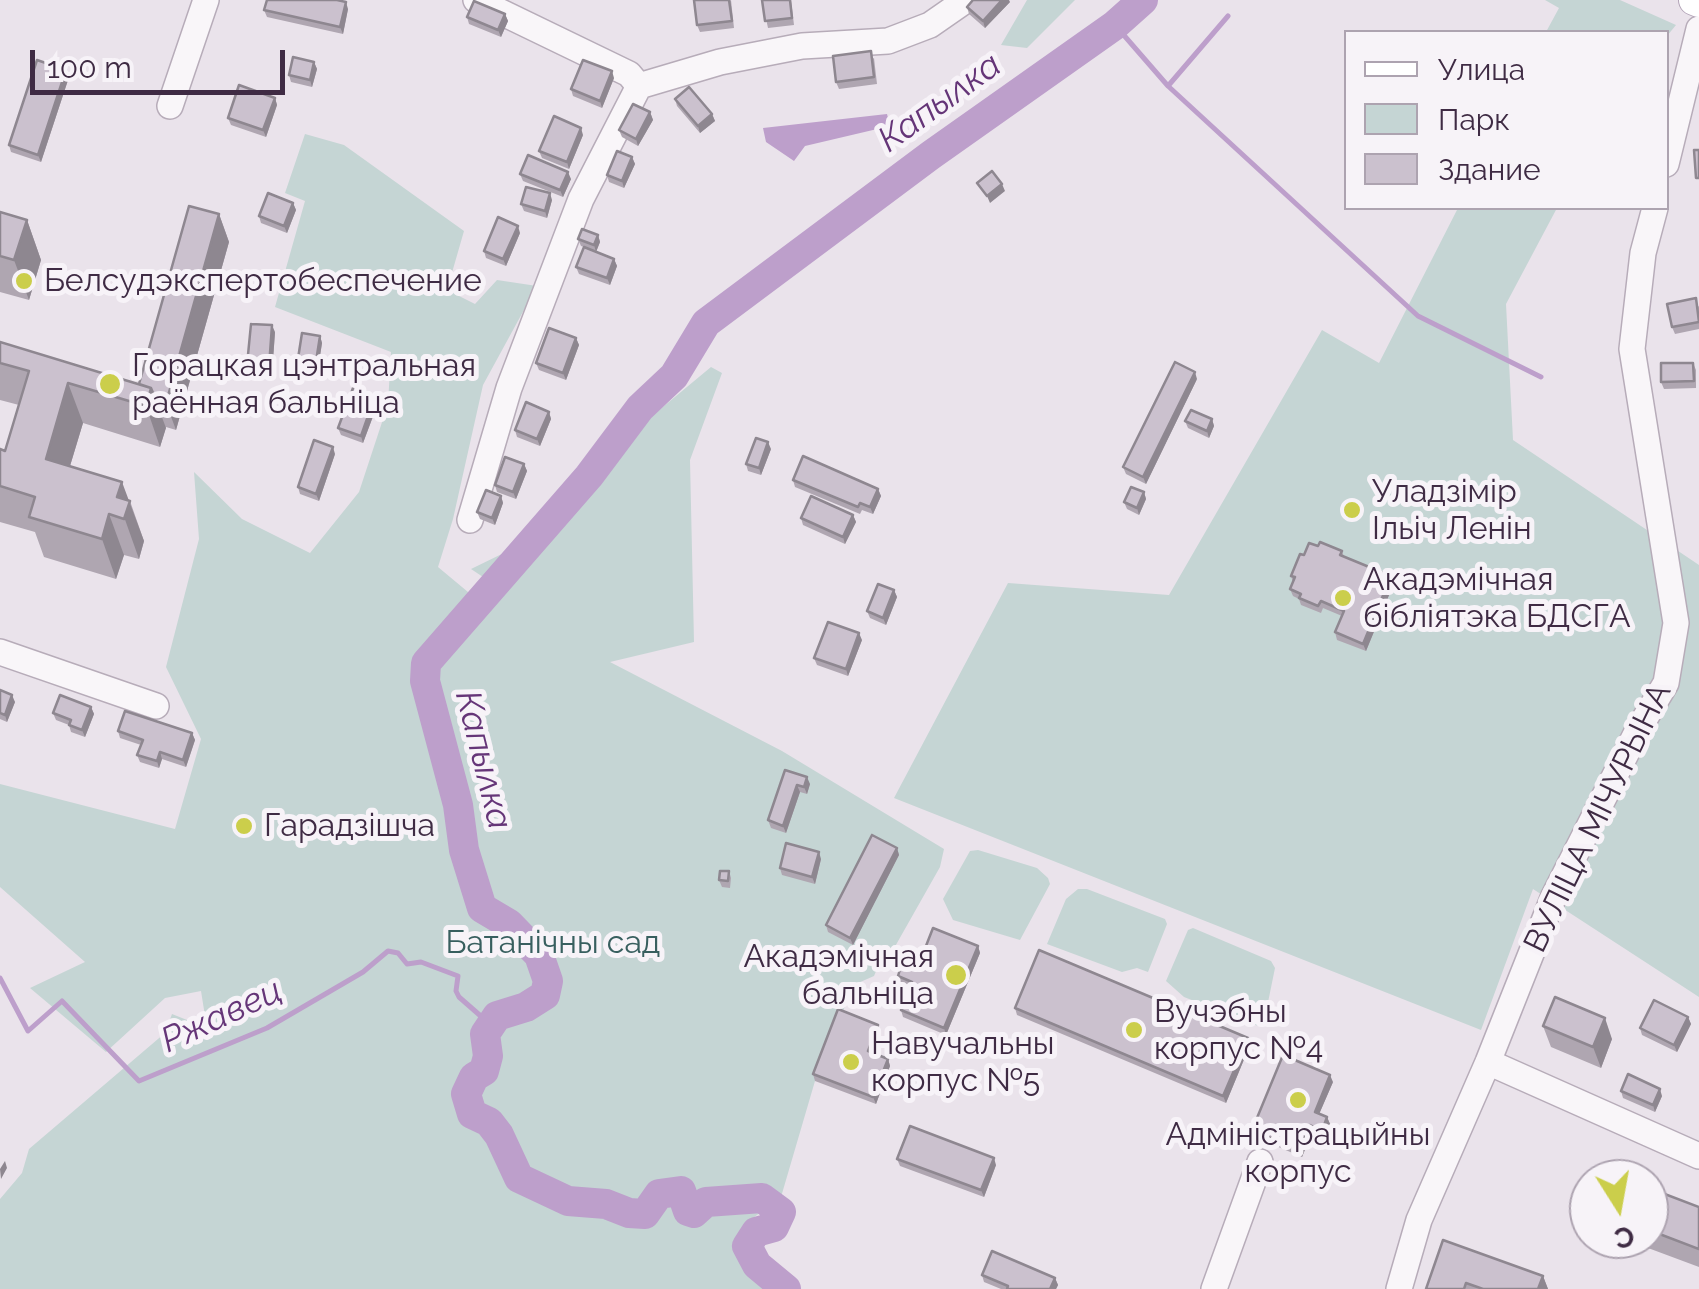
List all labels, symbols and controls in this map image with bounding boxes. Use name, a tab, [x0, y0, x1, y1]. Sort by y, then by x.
scale bar	[35, 30, 290, 92]
legend	[1344, 30, 1669, 210]
water label: Капылка	[870, 44, 1010, 162]
text: 100 m	[47, 50, 132, 85]
text: Улица	[1438, 52, 1525, 87]
text: Парк	[1438, 102, 1510, 137]
text: Здание	[1438, 152, 1541, 187]
place label: Белсудэкспертобеспечение	[44, 262, 482, 300]
marker: Белсудэкспертобеспечение	[13, 270, 35, 292]
place label: Горацкая цэнтральная раённая бальніца	[132, 347, 476, 422]
marker: Горацкая цэнтральная раённая бальніца	[97, 371, 123, 397]
place label: Уладзімір Ільіч Ленін	[1372, 473, 1532, 548]
marker: Уладзімір Ільіч Ленін	[1341, 499, 1363, 521]
place label: Акадэмічная бібліятэка БДСГА	[1363, 561, 1631, 636]
marker: Акадэмічная бібліятэка БДСГА	[1332, 587, 1354, 609]
street label: ВУЛІЦА МІЧУРЫНА	[1516, 677, 1680, 959]
water label: Капылка	[446, 686, 520, 834]
place label: Гарадзішча	[264, 807, 435, 845]
marker: Гарадзішча	[233, 815, 255, 837]
park label: Батанічны сад	[446, 924, 660, 962]
place label: Акадэмічная бальніца	[743, 938, 934, 1013]
marker: Акадэмічная бальніца	[943, 962, 969, 988]
water label: Ржавец	[155, 970, 289, 1062]
place label: Вучэбны корпус №4	[1154, 993, 1323, 1068]
marker: Вучэбны корпус №4	[1123, 1019, 1145, 1041]
place label: Навучальны корпус №5	[871, 1025, 1054, 1100]
marker: Навучальны корпус №5	[840, 1051, 862, 1073]
marker: Адміністрацыйны корпус	[1287, 1089, 1309, 1111]
place label: Адміністрацыйны корпус	[1166, 1116, 1430, 1191]
north arrow	[1569, 1159, 1669, 1259]
text: С	[1612, 1219, 1637, 1255]

